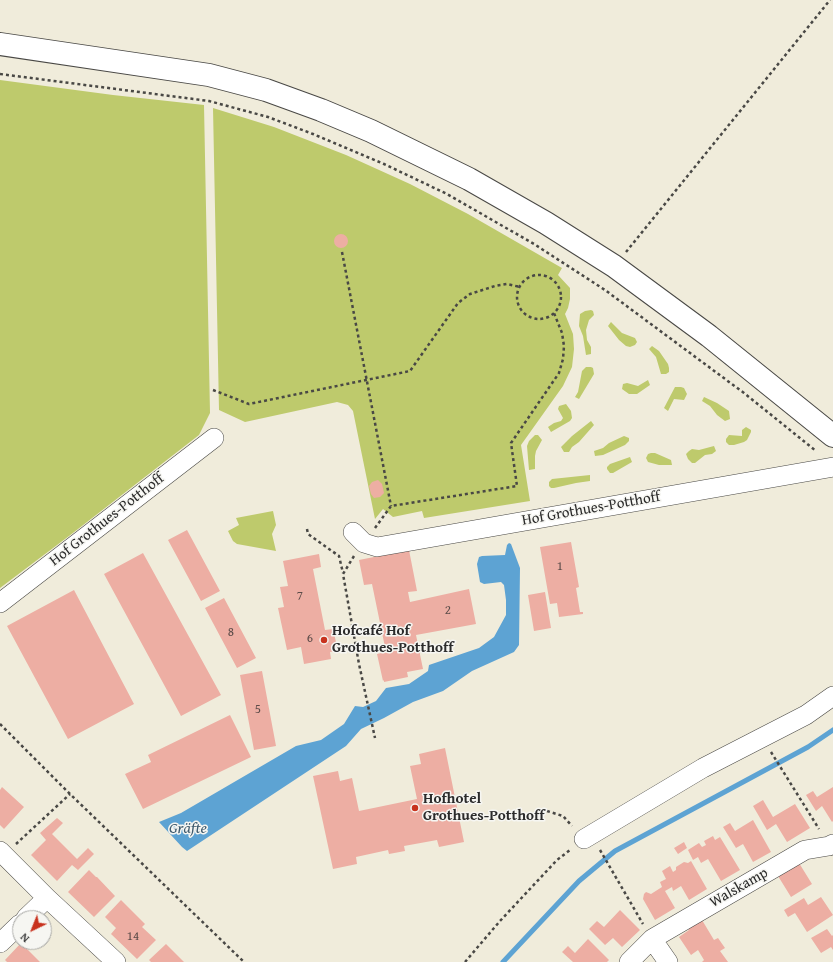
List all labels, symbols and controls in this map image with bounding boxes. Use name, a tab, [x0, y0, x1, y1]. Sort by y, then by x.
street label: Hof Grothues-Potthoff	[46, 470, 168, 570]
street label: Hof Grothues-Potthoff	[520, 488, 662, 530]
house number: 1	[557, 559, 563, 575]
house number: 7	[297, 589, 303, 605]
house number: 2	[445, 603, 451, 619]
place label: Hofcafé Hof Grothues-Potthoff	[332, 622, 454, 657]
house number: 8	[228, 625, 234, 641]
house number: 6	[307, 631, 313, 647]
marker: Hofcafé Hof Grothues-Potthoff	[319, 635, 329, 645]
house number: 5	[255, 702, 261, 718]
place label: Hofhotel Grothues-Potthoff	[423, 790, 545, 825]
marker: Hofhotel Grothues-Potthoff	[410, 803, 420, 813]
water label: Gräfte	[169, 819, 207, 839]
street label: Walskamp	[707, 864, 771, 912]
north arrow	[12, 910, 52, 950]
house number: 14	[127, 929, 139, 945]
text: N	[16, 930, 33, 946]

